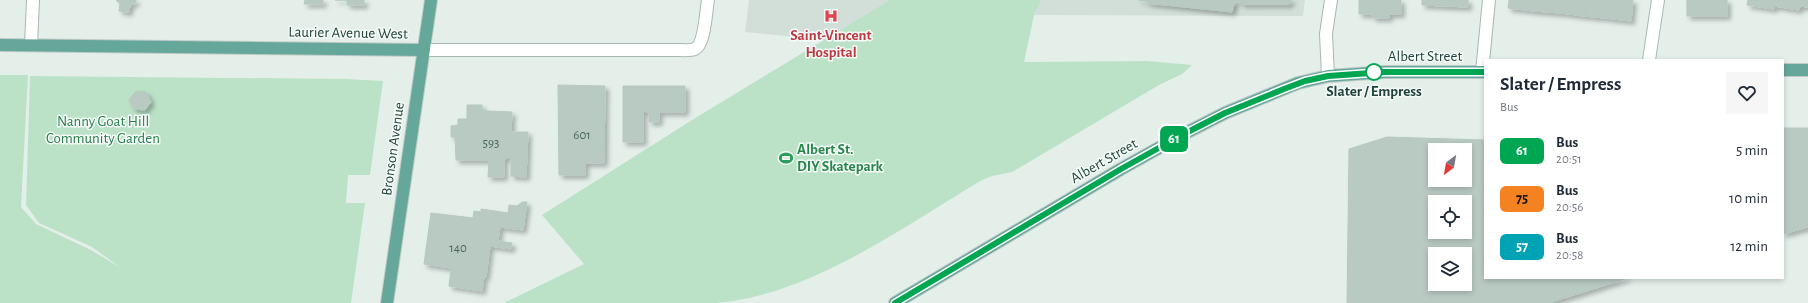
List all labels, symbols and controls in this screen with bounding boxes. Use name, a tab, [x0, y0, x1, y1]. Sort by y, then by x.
hospital icon: Saint-Vincent Hospital	[823, 8, 839, 24]
street label: Laurier Avenue West	[288, 24, 408, 42]
place label: Saint-Vincent Hospital	[790, 28, 872, 60]
street label: Albert Street	[1388, 49, 1462, 64]
marker: Slater / Empress	[1365, 63, 1383, 81]
button: heart	[1726, 72, 1768, 114]
text: Slater / Empress	[1500, 75, 1621, 94]
place label: Slater / Empress	[1326, 84, 1422, 99]
street label: Bronson Avenue	[379, 101, 407, 197]
text: Bus	[1500, 101, 1518, 114]
park label: Nanny Goat Hill Community Garden	[46, 114, 160, 146]
line badge: 61	[1156, 126, 1192, 152]
house number: 601	[573, 129, 591, 142]
text: 61	[1168, 132, 1180, 146]
text: Bus	[1556, 135, 1578, 150]
street label: Albert Street	[1068, 136, 1140, 186]
house number: 593	[483, 137, 499, 150]
place label: Albert St. DIY Skatepark	[797, 142, 884, 174]
north arrow	[1428, 143, 1472, 187]
map controls	[1428, 143, 1472, 291]
text: 5 min	[1736, 143, 1768, 158]
text: 61	[1516, 144, 1528, 158]
sports icon: Albert St. DIY Skatepark	[778, 150, 794, 166]
text: 20:51	[1556, 153, 1582, 166]
text: Bus	[1556, 183, 1578, 198]
text: 10 min	[1729, 191, 1768, 206]
text: 75	[1516, 192, 1528, 206]
button: locate	[1428, 195, 1472, 239]
text: 20:56	[1556, 201, 1583, 214]
text: Bus	[1556, 231, 1578, 246]
text: 12 min	[1730, 239, 1768, 254]
text: 57	[1516, 240, 1528, 254]
house number: 140	[449, 242, 467, 255]
button: layers	[1428, 247, 1472, 291]
text: 20:58	[1556, 249, 1583, 262]

